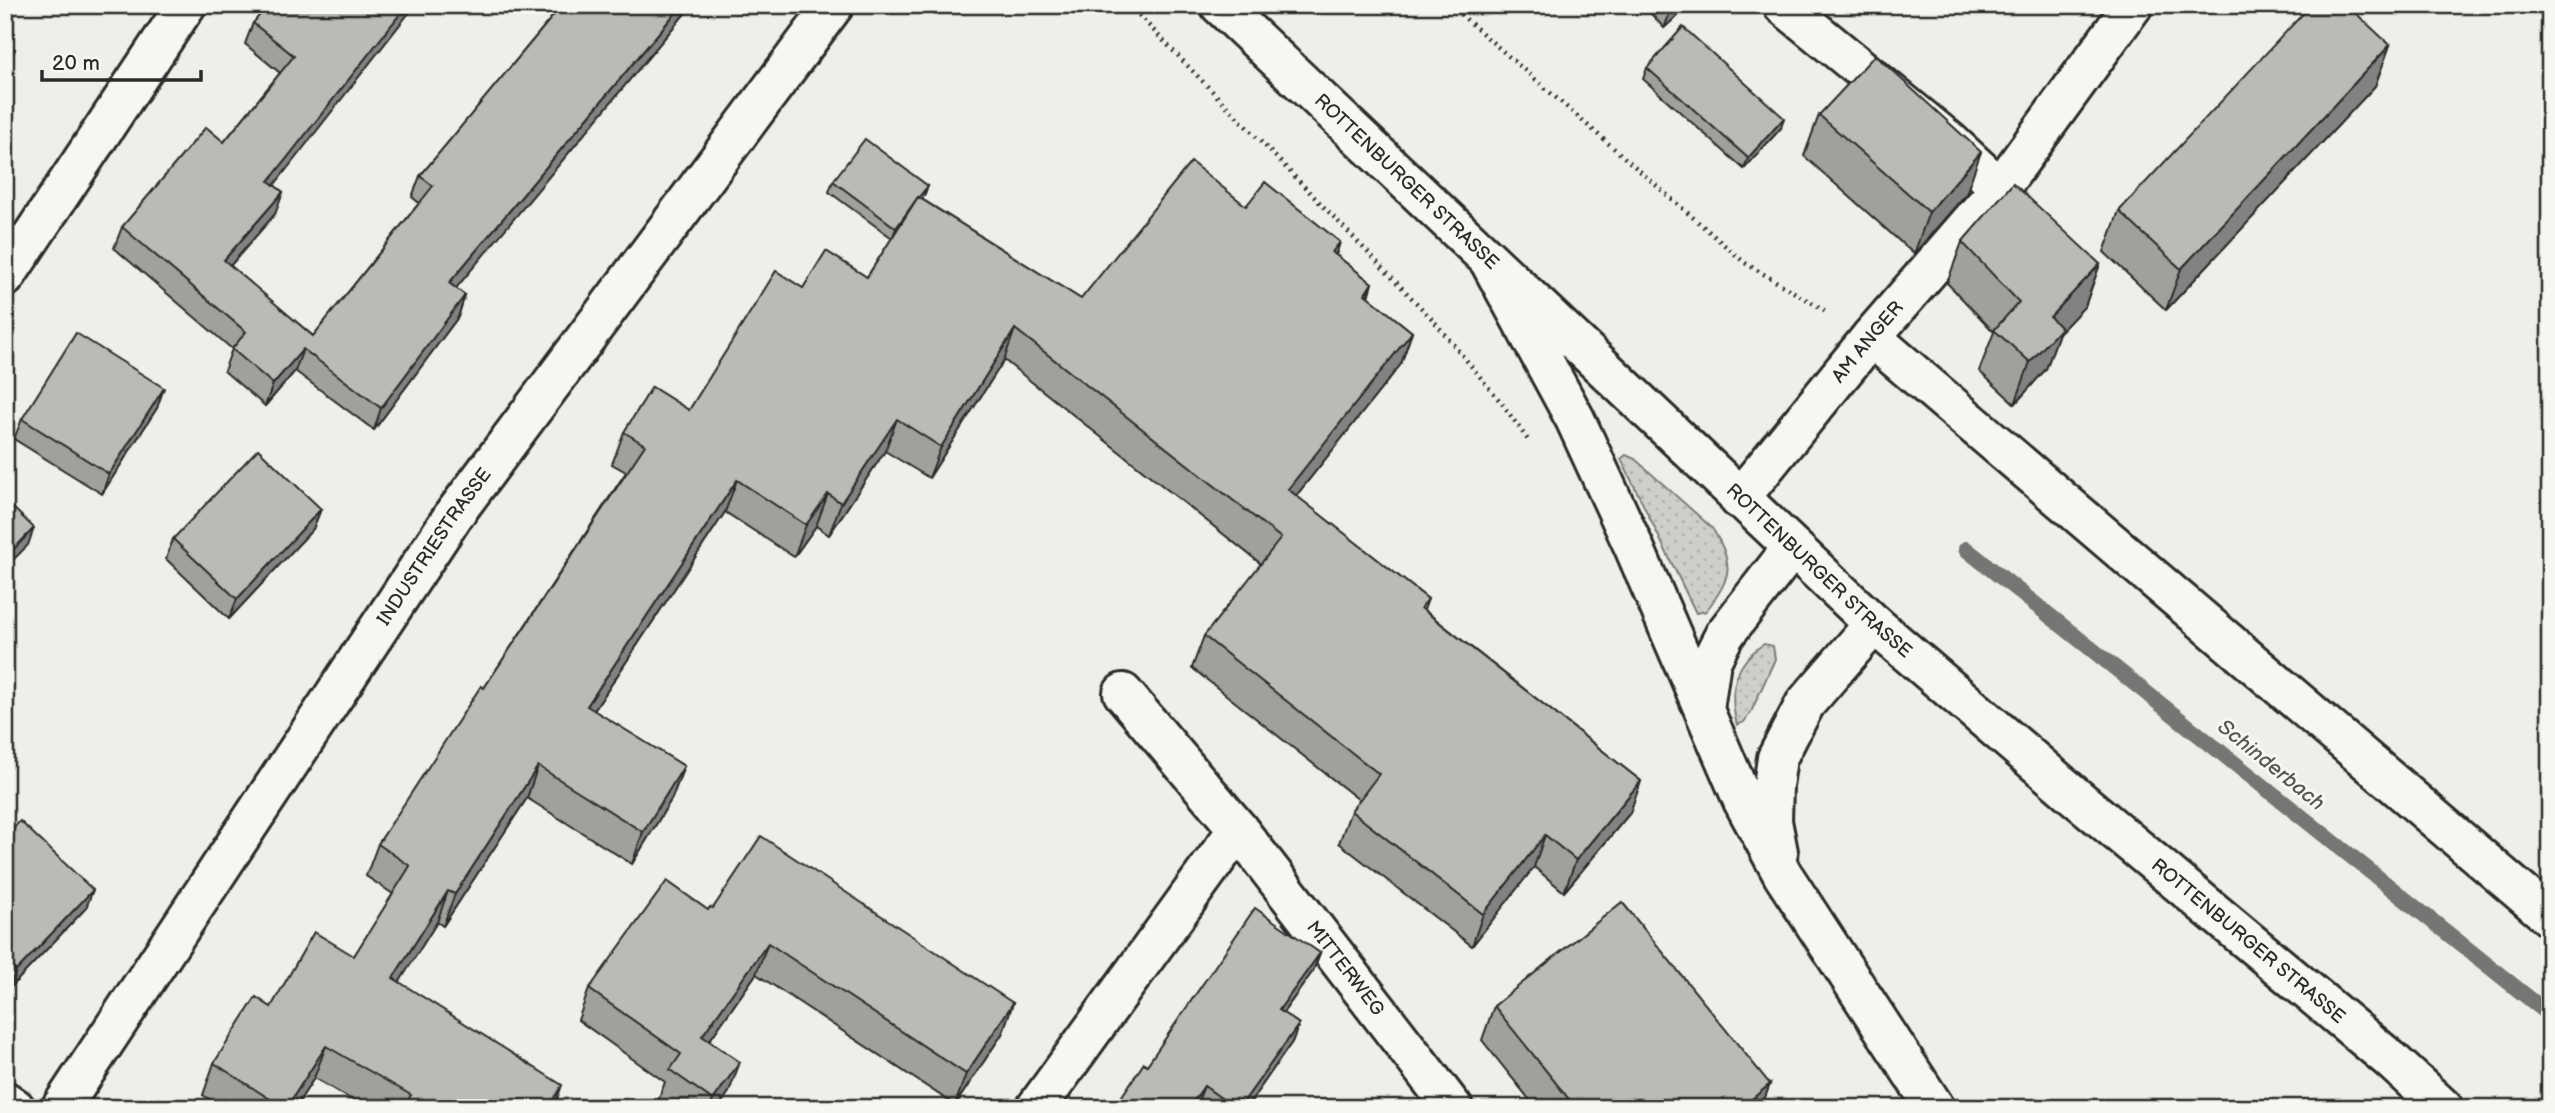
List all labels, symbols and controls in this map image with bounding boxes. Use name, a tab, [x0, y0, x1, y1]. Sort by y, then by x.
scale bar	[42, 38, 201, 82]
text: 20 m	[52, 51, 100, 76]
street label: ROTTENBURGER STRASSE	[1310, 89, 1504, 274]
street label: AM ANGER	[1827, 296, 1908, 387]
street label: INDUSTRIESTRASSE	[372, 464, 496, 630]
street label: ROTTENBURGER STRASSE	[1721, 479, 1917, 663]
water label: Schinderbach	[2212, 714, 2330, 816]
street label: ROTTENBURGER STRASSE	[2147, 853, 2350, 1028]
street label: MITTERWEG	[1302, 916, 1389, 1020]

